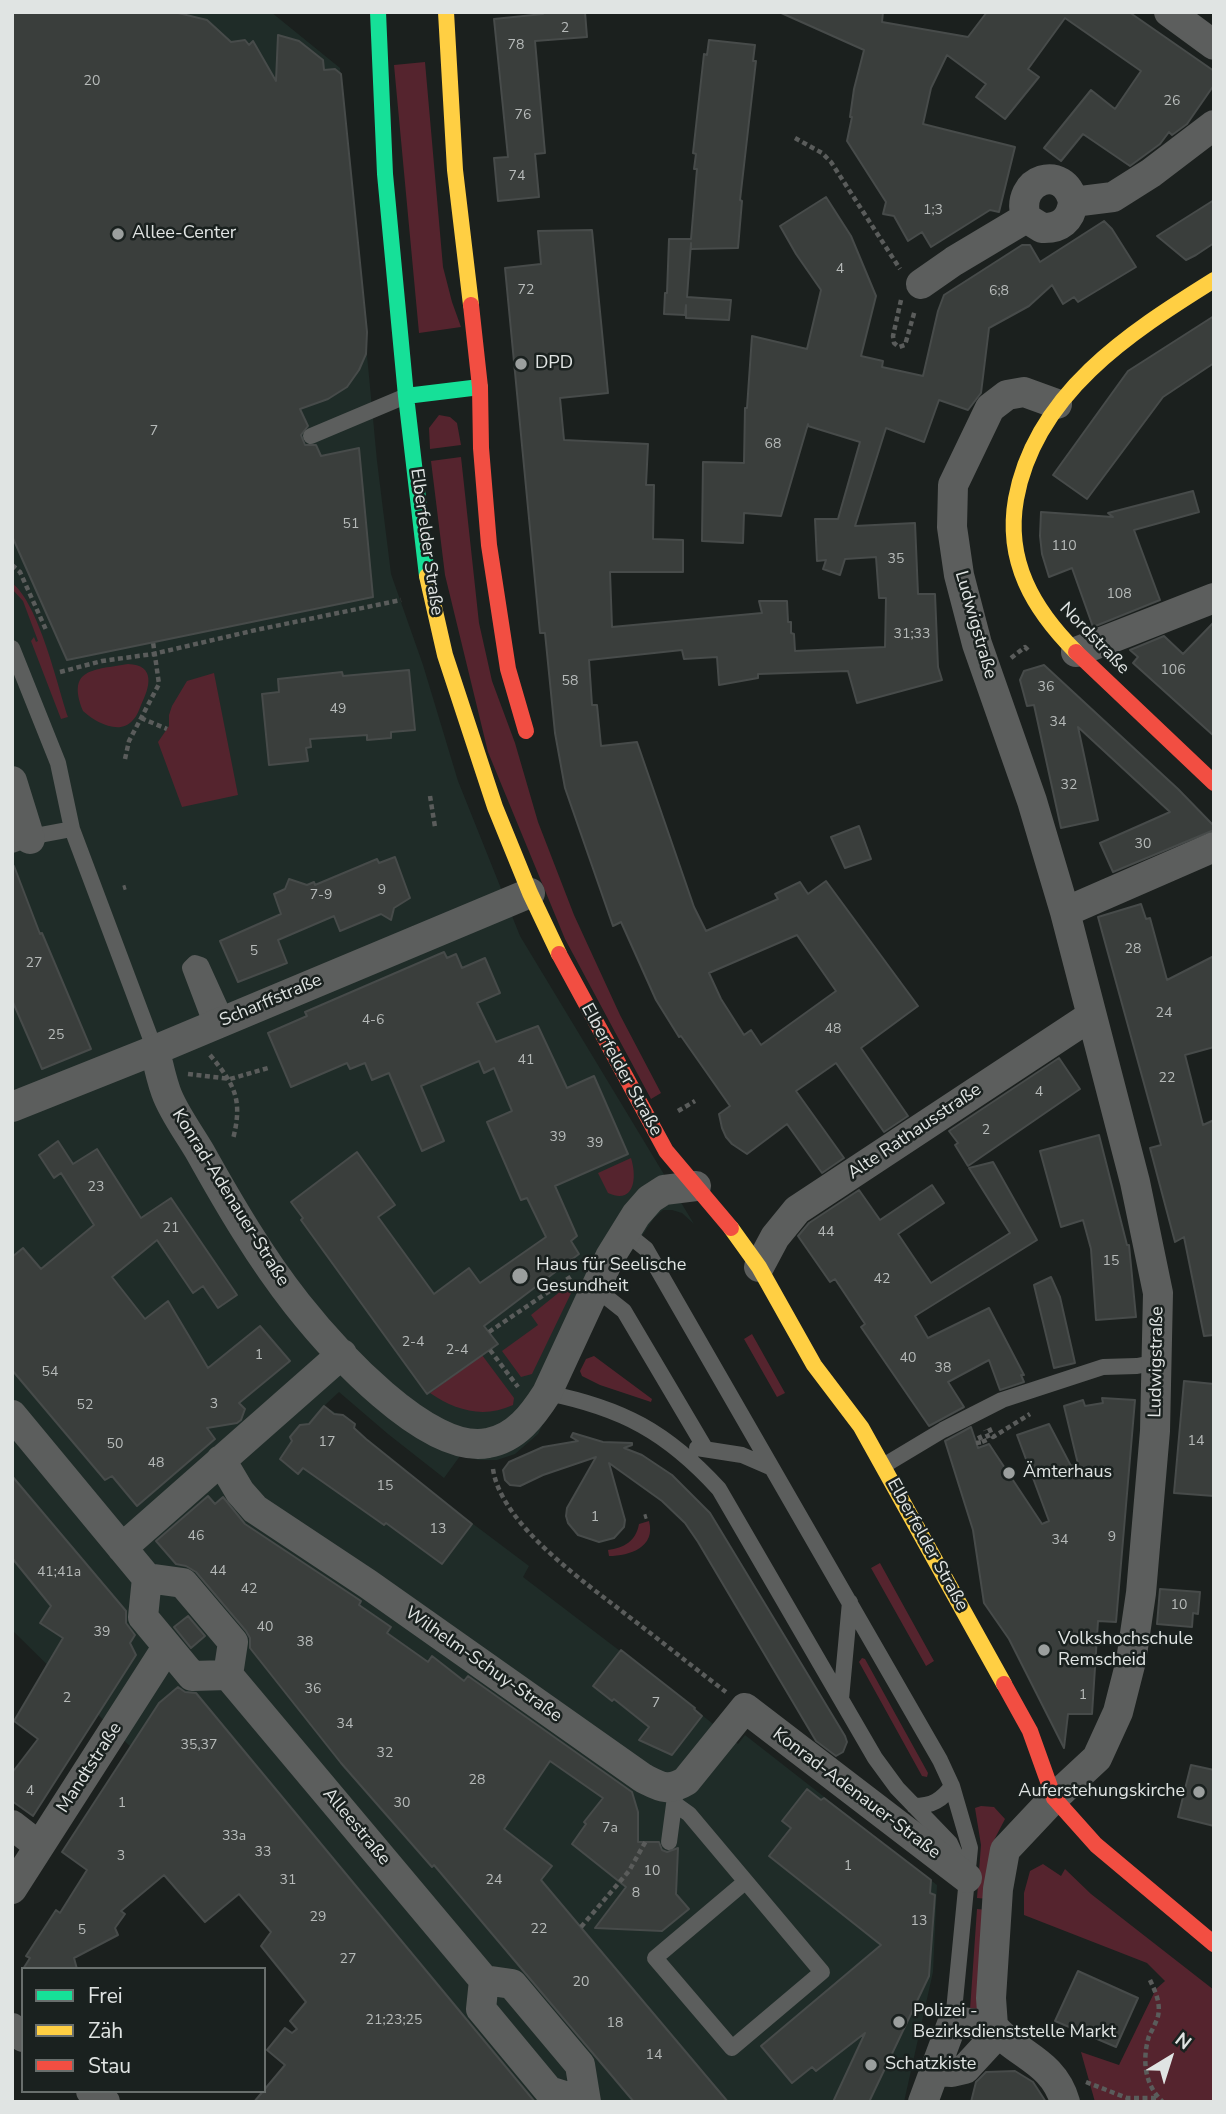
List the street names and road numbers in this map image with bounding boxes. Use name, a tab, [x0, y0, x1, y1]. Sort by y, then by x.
street label: Elberfelder Straße	[405, 467, 447, 617]
street label: Ludwigstraße	[949, 568, 1001, 682]
street label: Nordstraße	[1054, 599, 1134, 679]
street label: Scharffstraße	[217, 970, 325, 1032]
street label: Elberfelder Straße	[576, 1000, 666, 1140]
street label: Alte Rathausstraße	[844, 1079, 986, 1185]
street label: Konrad-Adenauer-Straße	[167, 1105, 293, 1291]
street label: Ludwigstraße	[1145, 1306, 1169, 1418]
street label: Elberfelder Straße	[882, 1475, 972, 1615]
street label: Wilhelm-Schuy-Straße	[400, 1603, 566, 1727]
street label: Mandtstraße	[53, 1719, 127, 1817]
street label: Konrad-Adenauer-Straße	[768, 1724, 944, 1864]
street label: Alleestraße	[317, 1784, 395, 1870]

